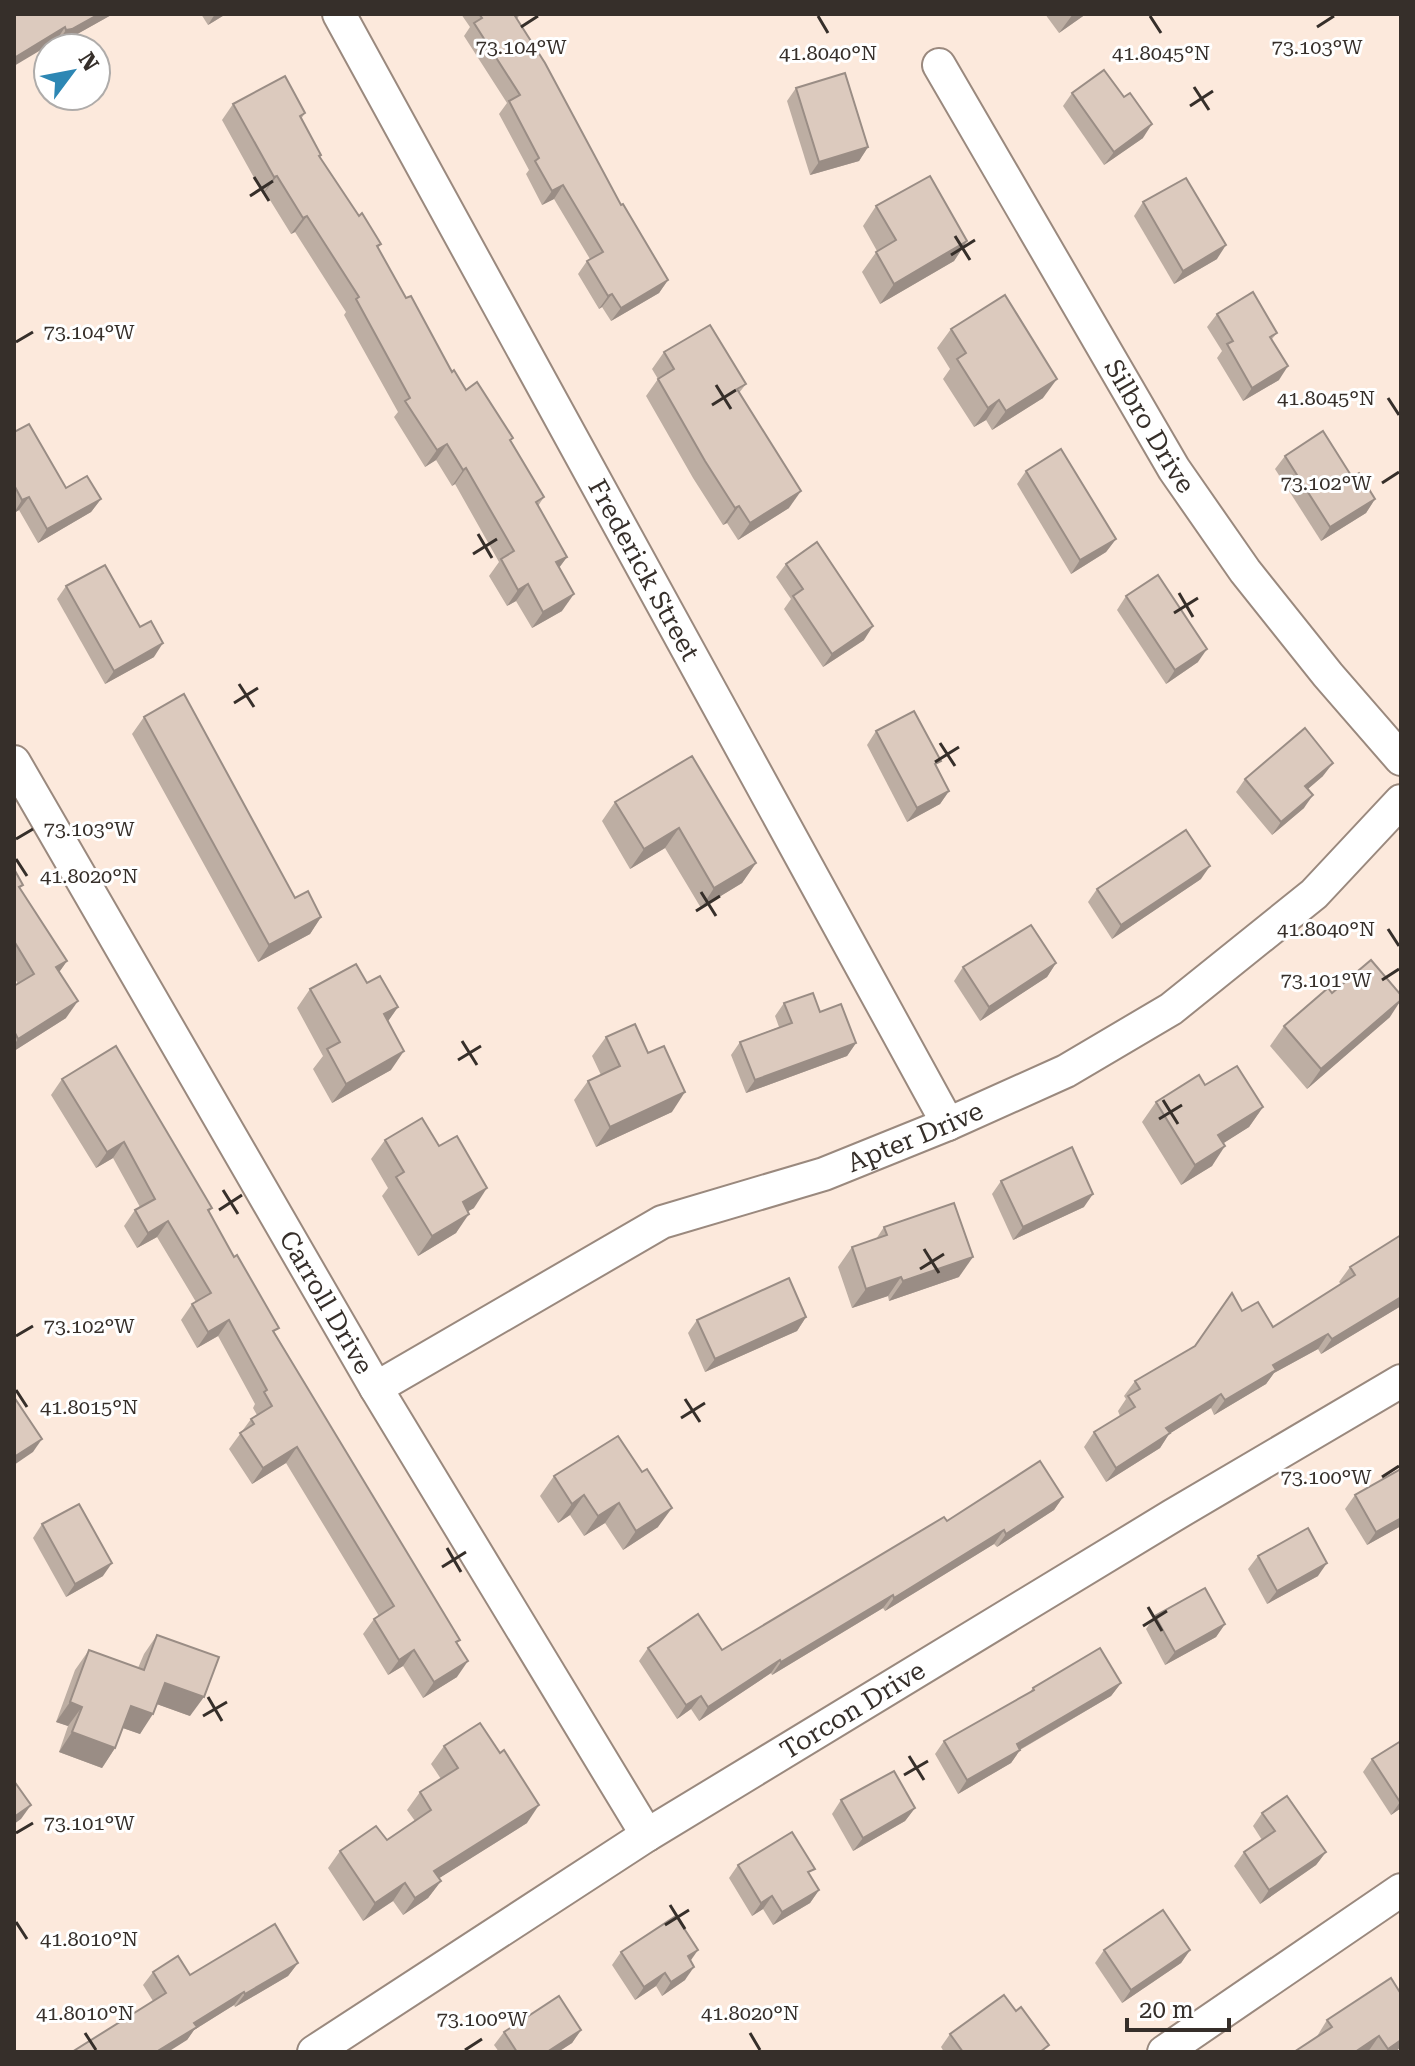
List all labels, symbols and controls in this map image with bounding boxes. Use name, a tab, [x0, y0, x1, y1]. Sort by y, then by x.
north arrow	[32, 32, 112, 112]
text: 73.104°W	[475, 35, 567, 59]
text: 73.103°W	[1271, 35, 1363, 59]
text: 41.8040°N	[779, 41, 877, 65]
text: 41.8045°N	[1112, 41, 1210, 65]
text: N	[73, 48, 104, 76]
text: 73.104°W	[43, 320, 135, 344]
street label: Silbro Drive	[1098, 354, 1201, 499]
text: 41.8045°N	[1277, 386, 1375, 410]
text: 73.102°W	[1280, 471, 1372, 495]
street label: Frederick Street	[582, 474, 706, 666]
text: 73.103°W	[43, 817, 135, 841]
text: 41.8020°N	[40, 864, 138, 888]
text: 41.8040°N	[1277, 917, 1375, 941]
text: 73.101°W	[1280, 968, 1372, 992]
street label: Apter Drive	[843, 1095, 988, 1178]
street label: Carroll Drive	[273, 1225, 380, 1379]
text: 73.102°W	[43, 1314, 135, 1338]
text: 41.8015°N	[40, 1395, 138, 1419]
text: 73.100°W	[1280, 1465, 1372, 1489]
street label: Torcon Drive	[775, 1655, 930, 1765]
text: 73.101°W	[43, 1811, 135, 1835]
text: 41.8010°N	[40, 1927, 138, 1951]
scale bar	[1127, 1982, 1229, 2032]
text: 20 m	[1139, 1996, 1194, 2024]
text: 41.8010°N	[36, 2001, 134, 2025]
text: 41.8020°N	[701, 2001, 799, 2025]
text: 73.100°W	[436, 2007, 528, 2031]

